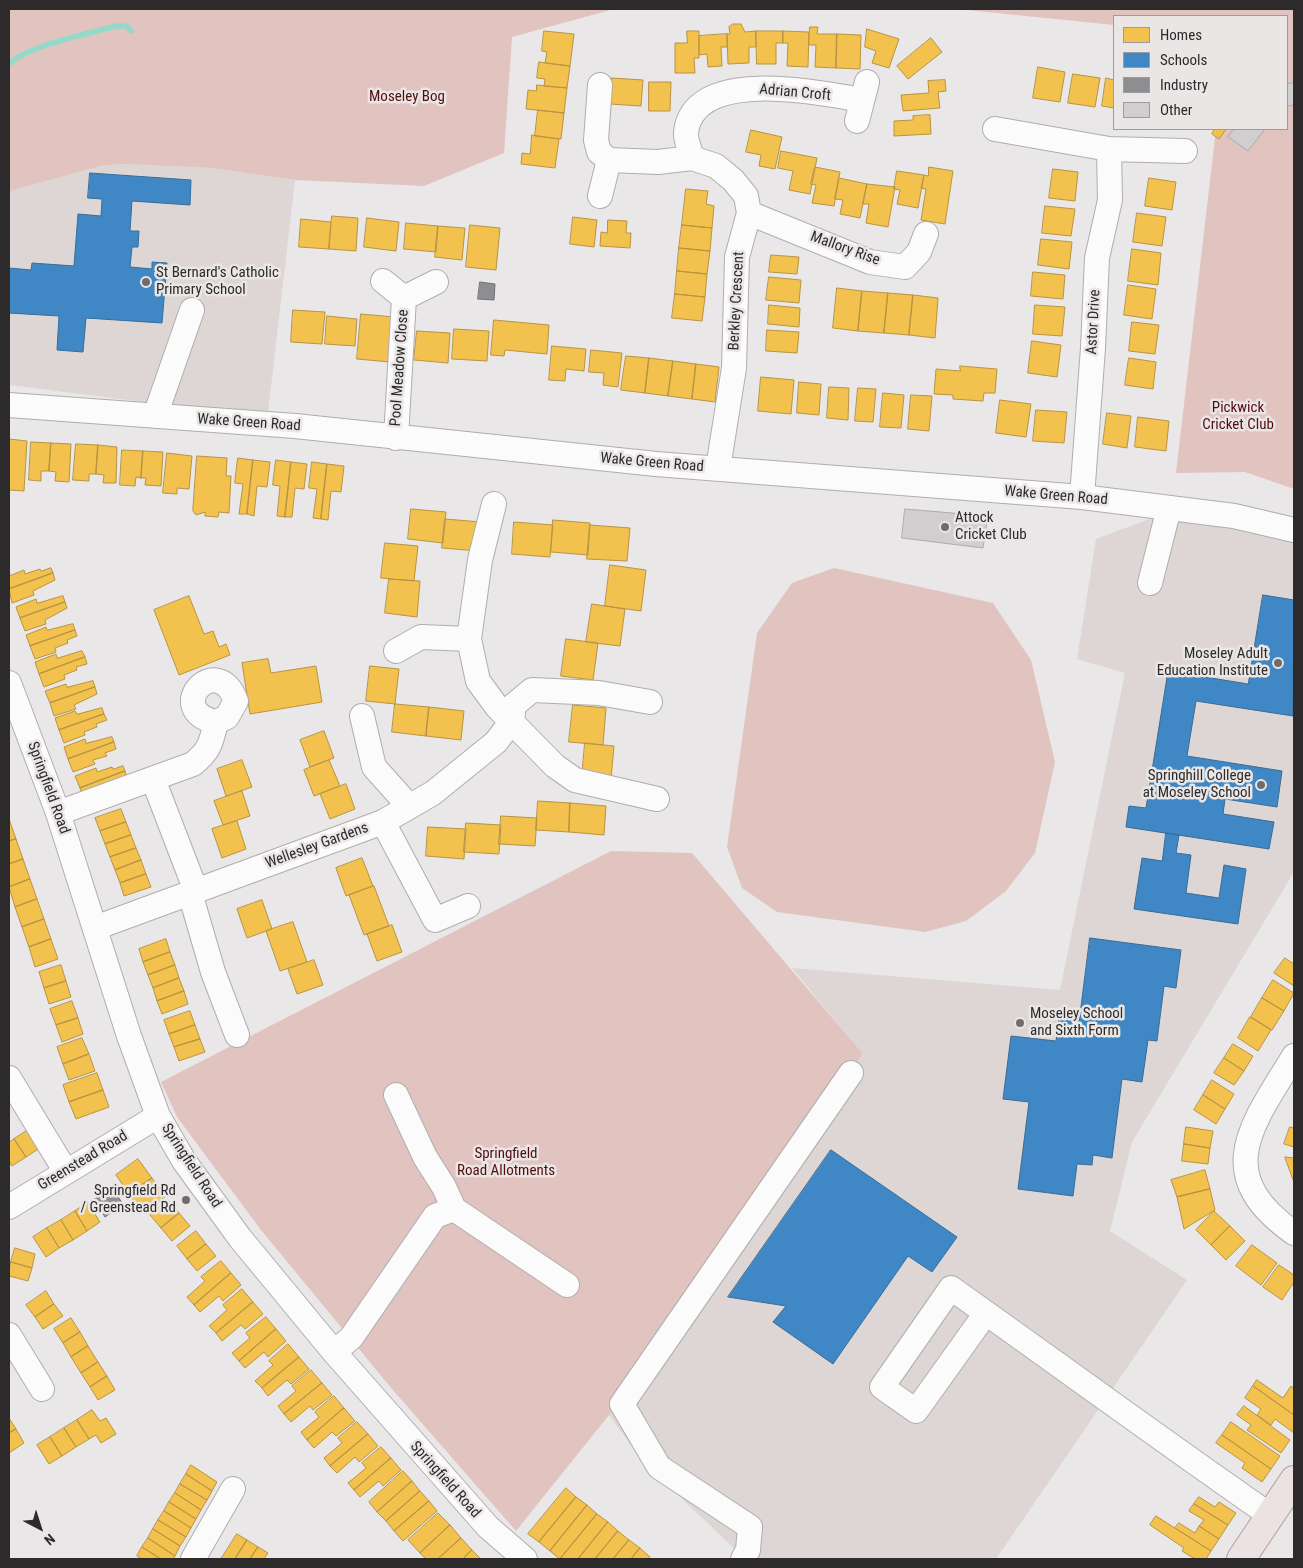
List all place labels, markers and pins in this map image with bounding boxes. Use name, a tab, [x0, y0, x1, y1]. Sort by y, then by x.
place label: St Bernard's Catholic Primary School	[156, 264, 279, 299]
marker: St Bernard's Catholic Primary School	[140, 276, 152, 288]
place label: Attock Cricket Club	[955, 509, 1027, 544]
marker: Attock Cricket Club	[939, 521, 951, 533]
place label: Moseley Adult Education Institute	[1157, 645, 1268, 680]
marker: Moseley Adult Education Institute	[1272, 657, 1284, 669]
place label: Springhill College at Moseley School	[1143, 767, 1251, 802]
marker: Springhill College at Moseley School	[1255, 779, 1267, 791]
place label: Moseley School and Sixth Form	[1030, 1005, 1123, 1040]
marker: Moseley School and Sixth Form	[1014, 1017, 1026, 1029]
place label: Springfield Rd / Greenstead Rd	[81, 1182, 176, 1217]
marker: Springfield Rd / Greenstead Rd	[180, 1194, 192, 1206]

